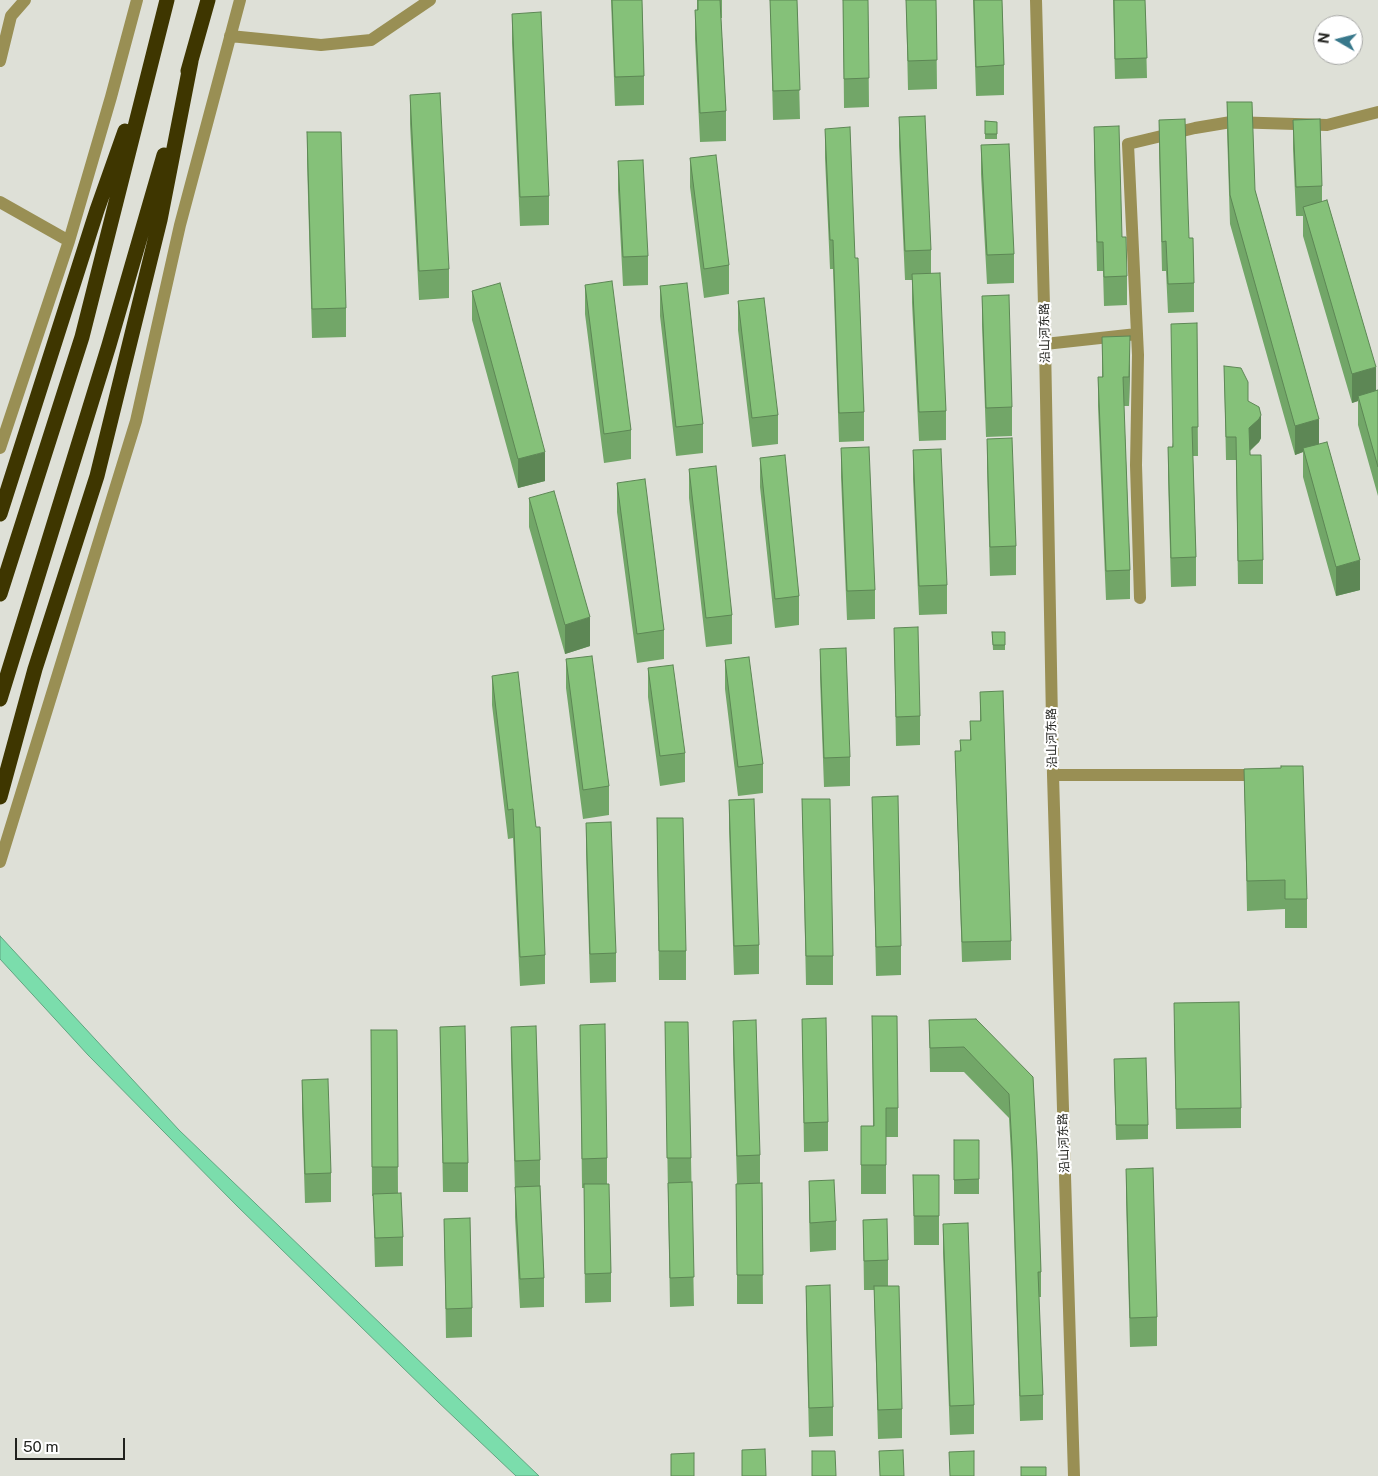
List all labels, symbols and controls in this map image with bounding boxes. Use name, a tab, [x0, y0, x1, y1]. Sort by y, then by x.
north arrow	[1313, 15, 1363, 65]
text: N	[1315, 32, 1333, 45]
street label: 沿山河东路	[1037, 303, 1053, 363]
street label: 沿山河东路	[1044, 708, 1060, 768]
street label: 沿山河东路	[1056, 1113, 1072, 1173]
scale bar	[18, 1428, 128, 1460]
text: 50 m	[23, 1438, 58, 1455]

